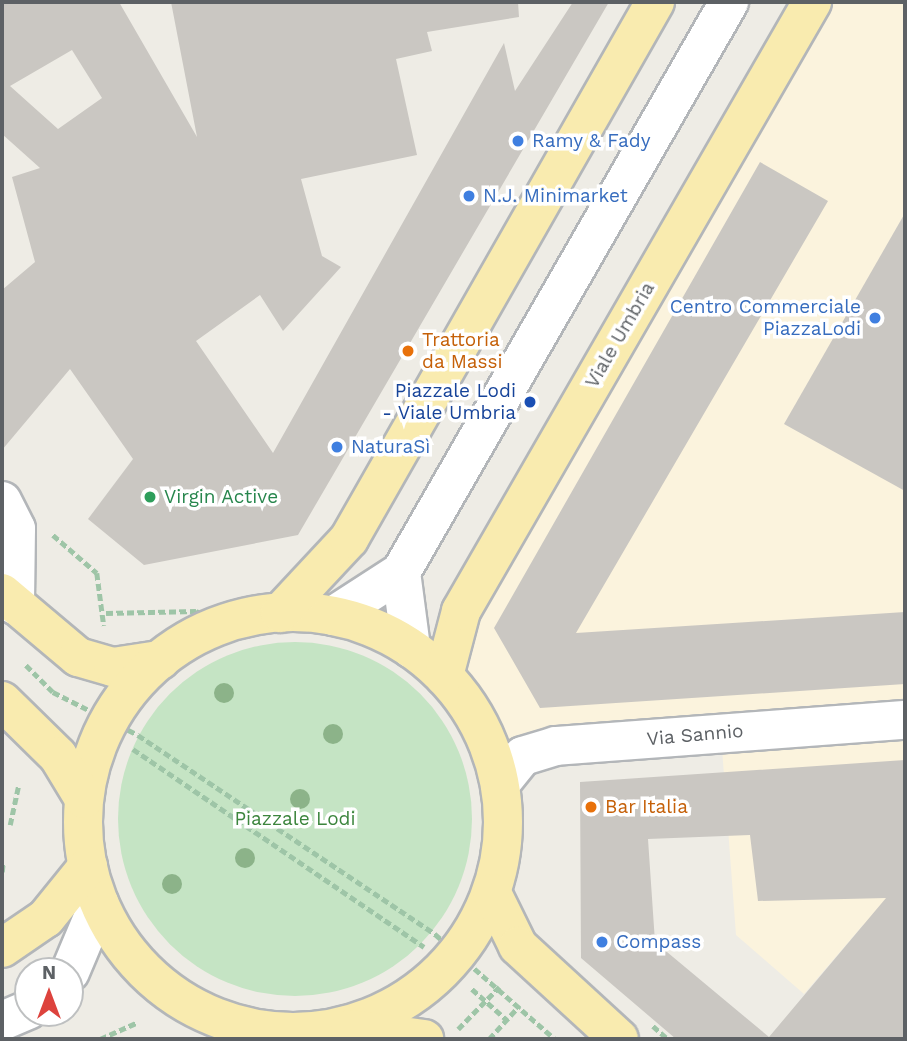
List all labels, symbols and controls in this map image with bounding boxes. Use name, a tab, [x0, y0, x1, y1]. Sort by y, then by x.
place label: Ramy & Fady	[532, 130, 651, 152]
marker: Ramy & Fady	[510, 133, 526, 149]
place label: N.J. Minimarket	[483, 185, 628, 207]
marker: N.J. Minimarket	[461, 188, 477, 204]
street label: Viale Umbria	[581, 278, 659, 392]
place label: Centro Commerciale PiazzaLodi	[670, 296, 861, 340]
marker: Centro Commerciale PiazzaLodi	[867, 310, 883, 326]
place label: Trattoria da Massi	[422, 329, 503, 373]
marker: Trattoria da Massi	[400, 343, 416, 359]
place label: Piazzale Lodi - Viale Umbria	[382, 380, 516, 424]
marker: Piazzale Lodi - Viale Umbria	[522, 394, 538, 410]
place label: NaturaSì	[351, 436, 430, 458]
marker: NaturaSì	[329, 439, 345, 455]
place label: Virgin Active	[164, 486, 279, 508]
marker: Virgin Active	[142, 489, 158, 505]
street label: Via Sannio	[646, 719, 744, 751]
place label: Bar Italia	[605, 796, 688, 818]
marker: Bar Italia	[583, 799, 599, 815]
park label: Piazzale Lodi	[234, 808, 356, 830]
place label: Compass	[616, 931, 701, 953]
marker: Compass	[594, 934, 610, 950]
north arrow	[14, 957, 84, 1027]
text: N	[42, 961, 56, 984]

